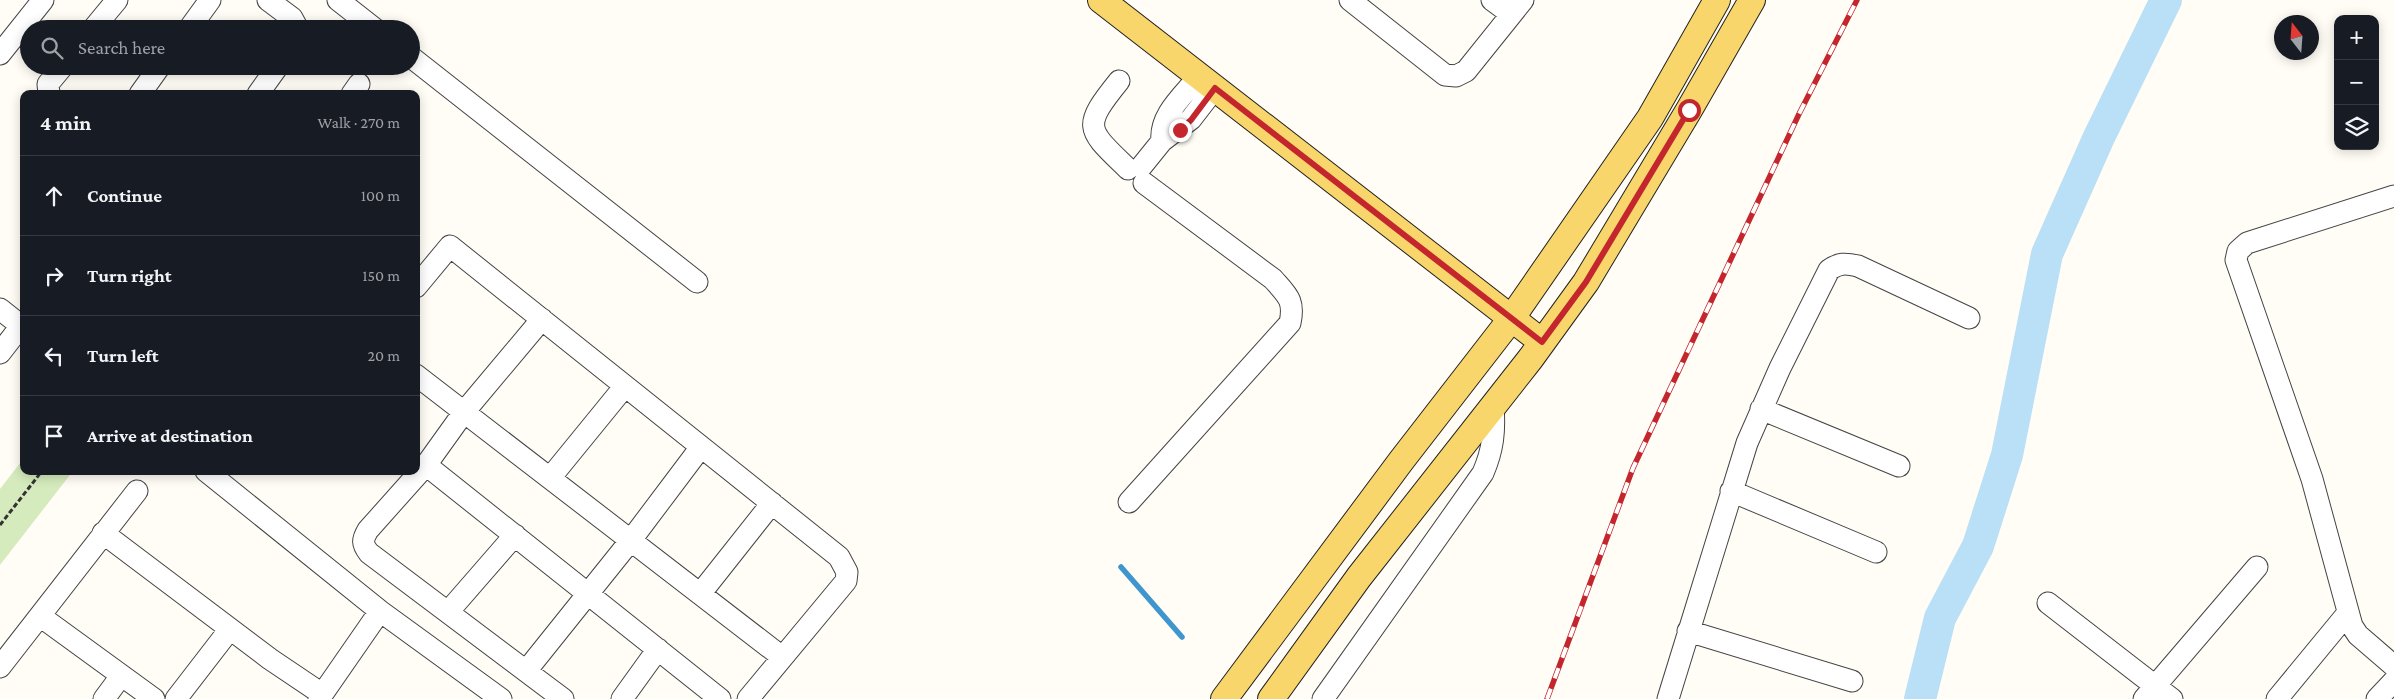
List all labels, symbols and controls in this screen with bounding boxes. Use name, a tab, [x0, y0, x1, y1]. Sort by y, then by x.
north arrow	[2274, 15, 2319, 60]
map controls	[2334, 15, 2379, 150]
button: +	[2334, 15, 2379, 60]
search box	[20, 20, 420, 75]
icon: search	[38, 34, 66, 62]
text: Search here	[78, 37, 165, 58]
button: −	[2334, 60, 2379, 105]
route start	[1678, 99, 1701, 122]
button: layers	[2334, 105, 2379, 150]
text: 4 min	[40, 111, 91, 135]
text: Walk · 270 m	[318, 114, 400, 131]
route end	[1169, 119, 1192, 142]
icon: ahead	[40, 182, 68, 210]
text: Continue	[87, 185, 162, 206]
text: 100 m	[361, 187, 400, 204]
icon: right	[40, 262, 68, 290]
text: Turn right	[87, 265, 172, 286]
text: 150 m	[362, 267, 400, 284]
icon: left	[40, 342, 68, 370]
text: Turn left	[87, 345, 159, 366]
text: 20 m	[367, 347, 400, 364]
icon: arrive	[40, 422, 68, 450]
text: Arrive at destination	[87, 425, 253, 446]

